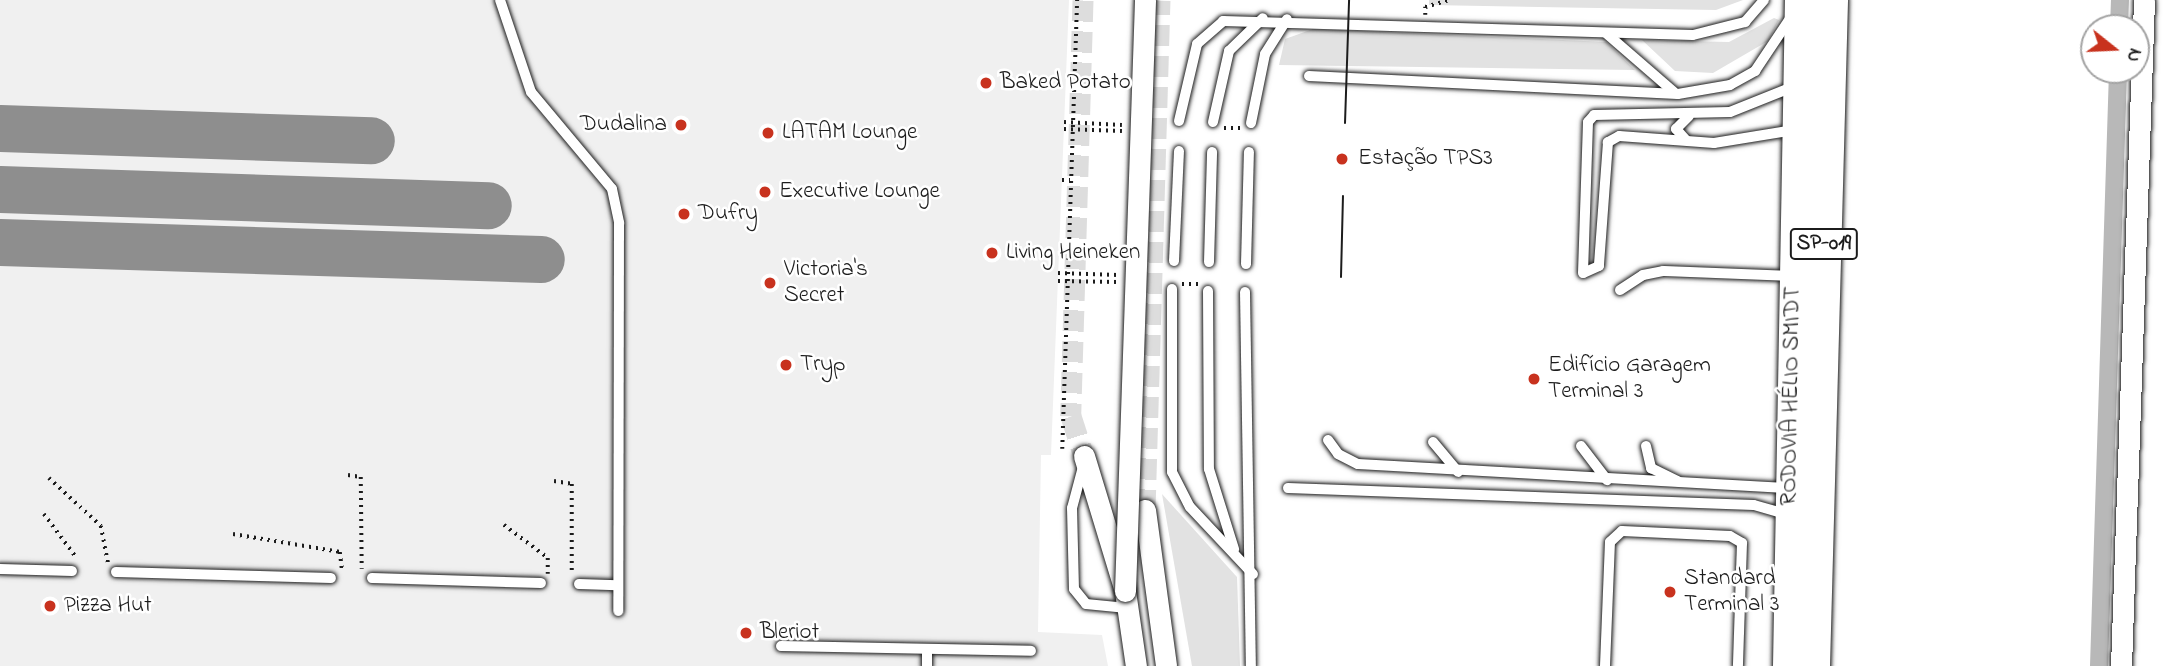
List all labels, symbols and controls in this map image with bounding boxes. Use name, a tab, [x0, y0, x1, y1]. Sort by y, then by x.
north arrow	[2080, 14, 2150, 84]
text: N	[2119, 45, 2148, 65]
place label: Baked Potato	[1000, 69, 1131, 97]
marker: Baked Potato	[978, 75, 994, 91]
place label: Dudalina	[580, 111, 667, 139]
marker: Dudalina	[673, 117, 689, 133]
place label: LATAM Lounge	[782, 119, 917, 147]
marker: LATAM Lounge	[760, 125, 776, 141]
place label: Estação TPS3	[1358, 145, 1493, 173]
marker: Estação TPS3	[1332, 149, 1352, 169]
place label: Executive Lounge	[779, 178, 940, 206]
marker: Executive Lounge	[757, 184, 773, 200]
place label: Dufry	[698, 200, 758, 228]
marker: Dufry	[676, 206, 692, 222]
road number: SP-019	[1789, 226, 1859, 262]
place label: Living Heineken	[1006, 239, 1140, 267]
marker: Living Heineken	[984, 245, 1000, 261]
place label: Victoria's Secret	[784, 256, 868, 310]
marker: Victoria's Secret	[762, 275, 778, 291]
street label: RODOVIA HÉLIO SMIDT	[1776, 286, 1808, 506]
place label: Tryp	[800, 351, 846, 379]
place label: Edifício Garagem Terminal 3	[1548, 352, 1711, 406]
marker: Tryp	[778, 357, 794, 373]
marker: Edifício Garagem Terminal 3	[1526, 371, 1542, 387]
place label: Standard Terminal 3	[1684, 565, 1779, 619]
marker: Standard Terminal 3	[1662, 584, 1678, 600]
place label: Pizza Hut	[64, 592, 152, 620]
marker: Pizza Hut	[42, 598, 58, 614]
place label: Bleriot	[760, 619, 819, 647]
marker: Bleriot	[738, 625, 754, 641]

